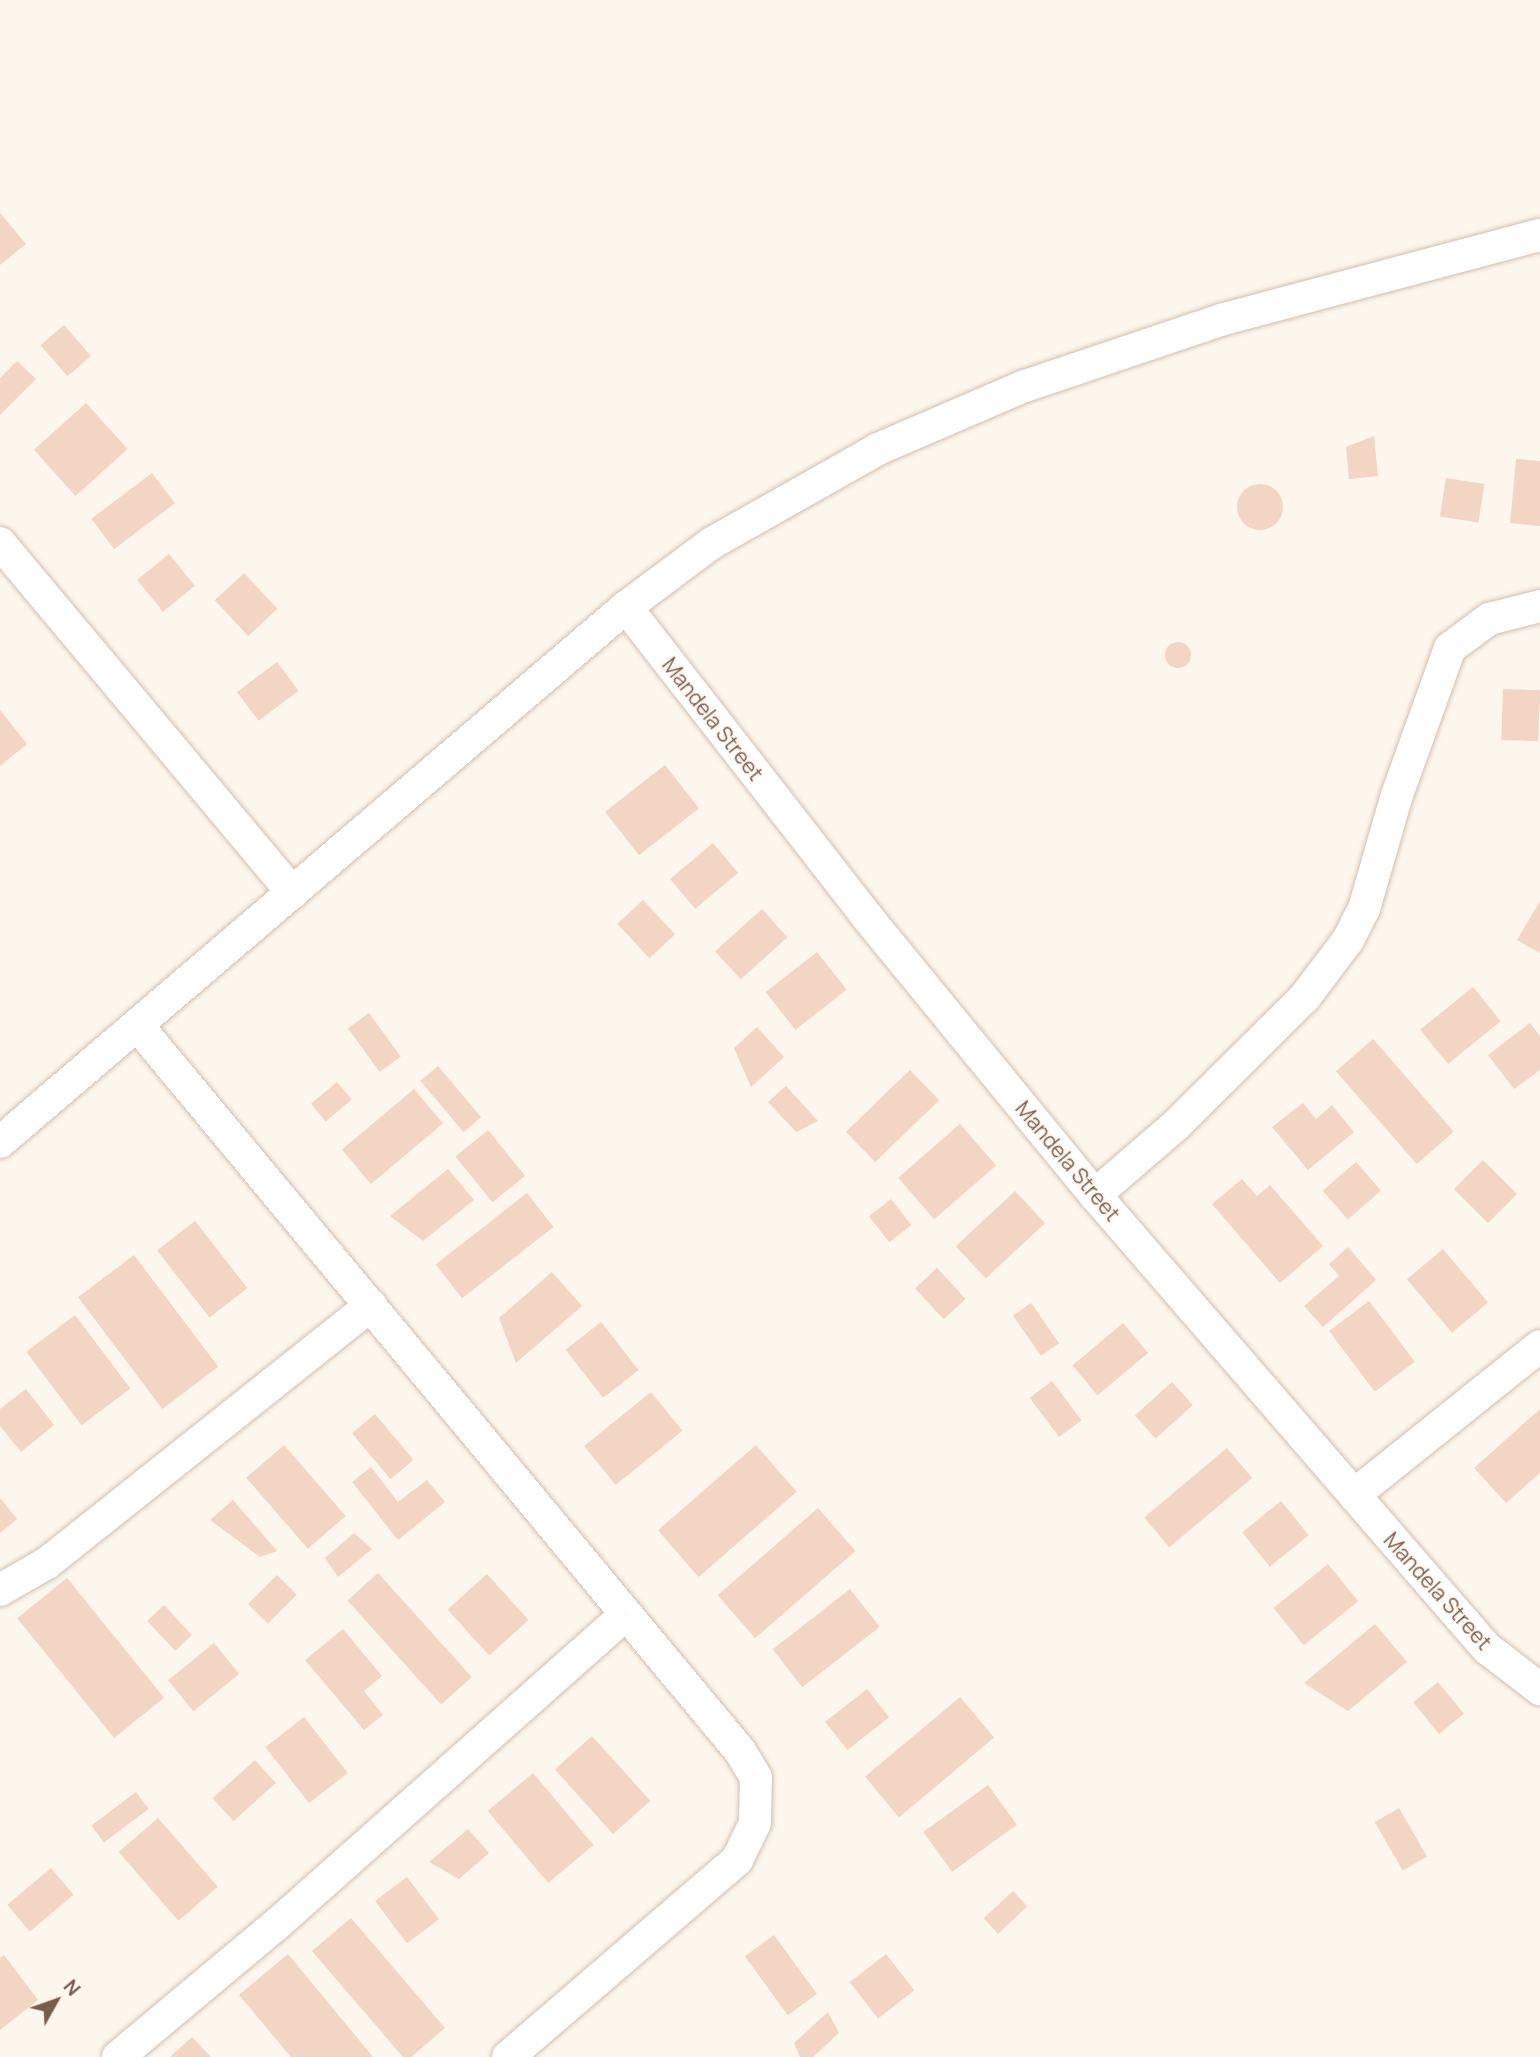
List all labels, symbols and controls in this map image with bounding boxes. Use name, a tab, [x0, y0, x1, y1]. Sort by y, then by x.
street label: Mandela Street	[657, 653, 769, 785]
street label: Mandela Street	[1010, 1096, 1126, 1226]
street label: Mandela Street	[1379, 1527, 1497, 1655]
north arrow	[21, 1966, 91, 2036]
text: N	[58, 1974, 86, 2001]

